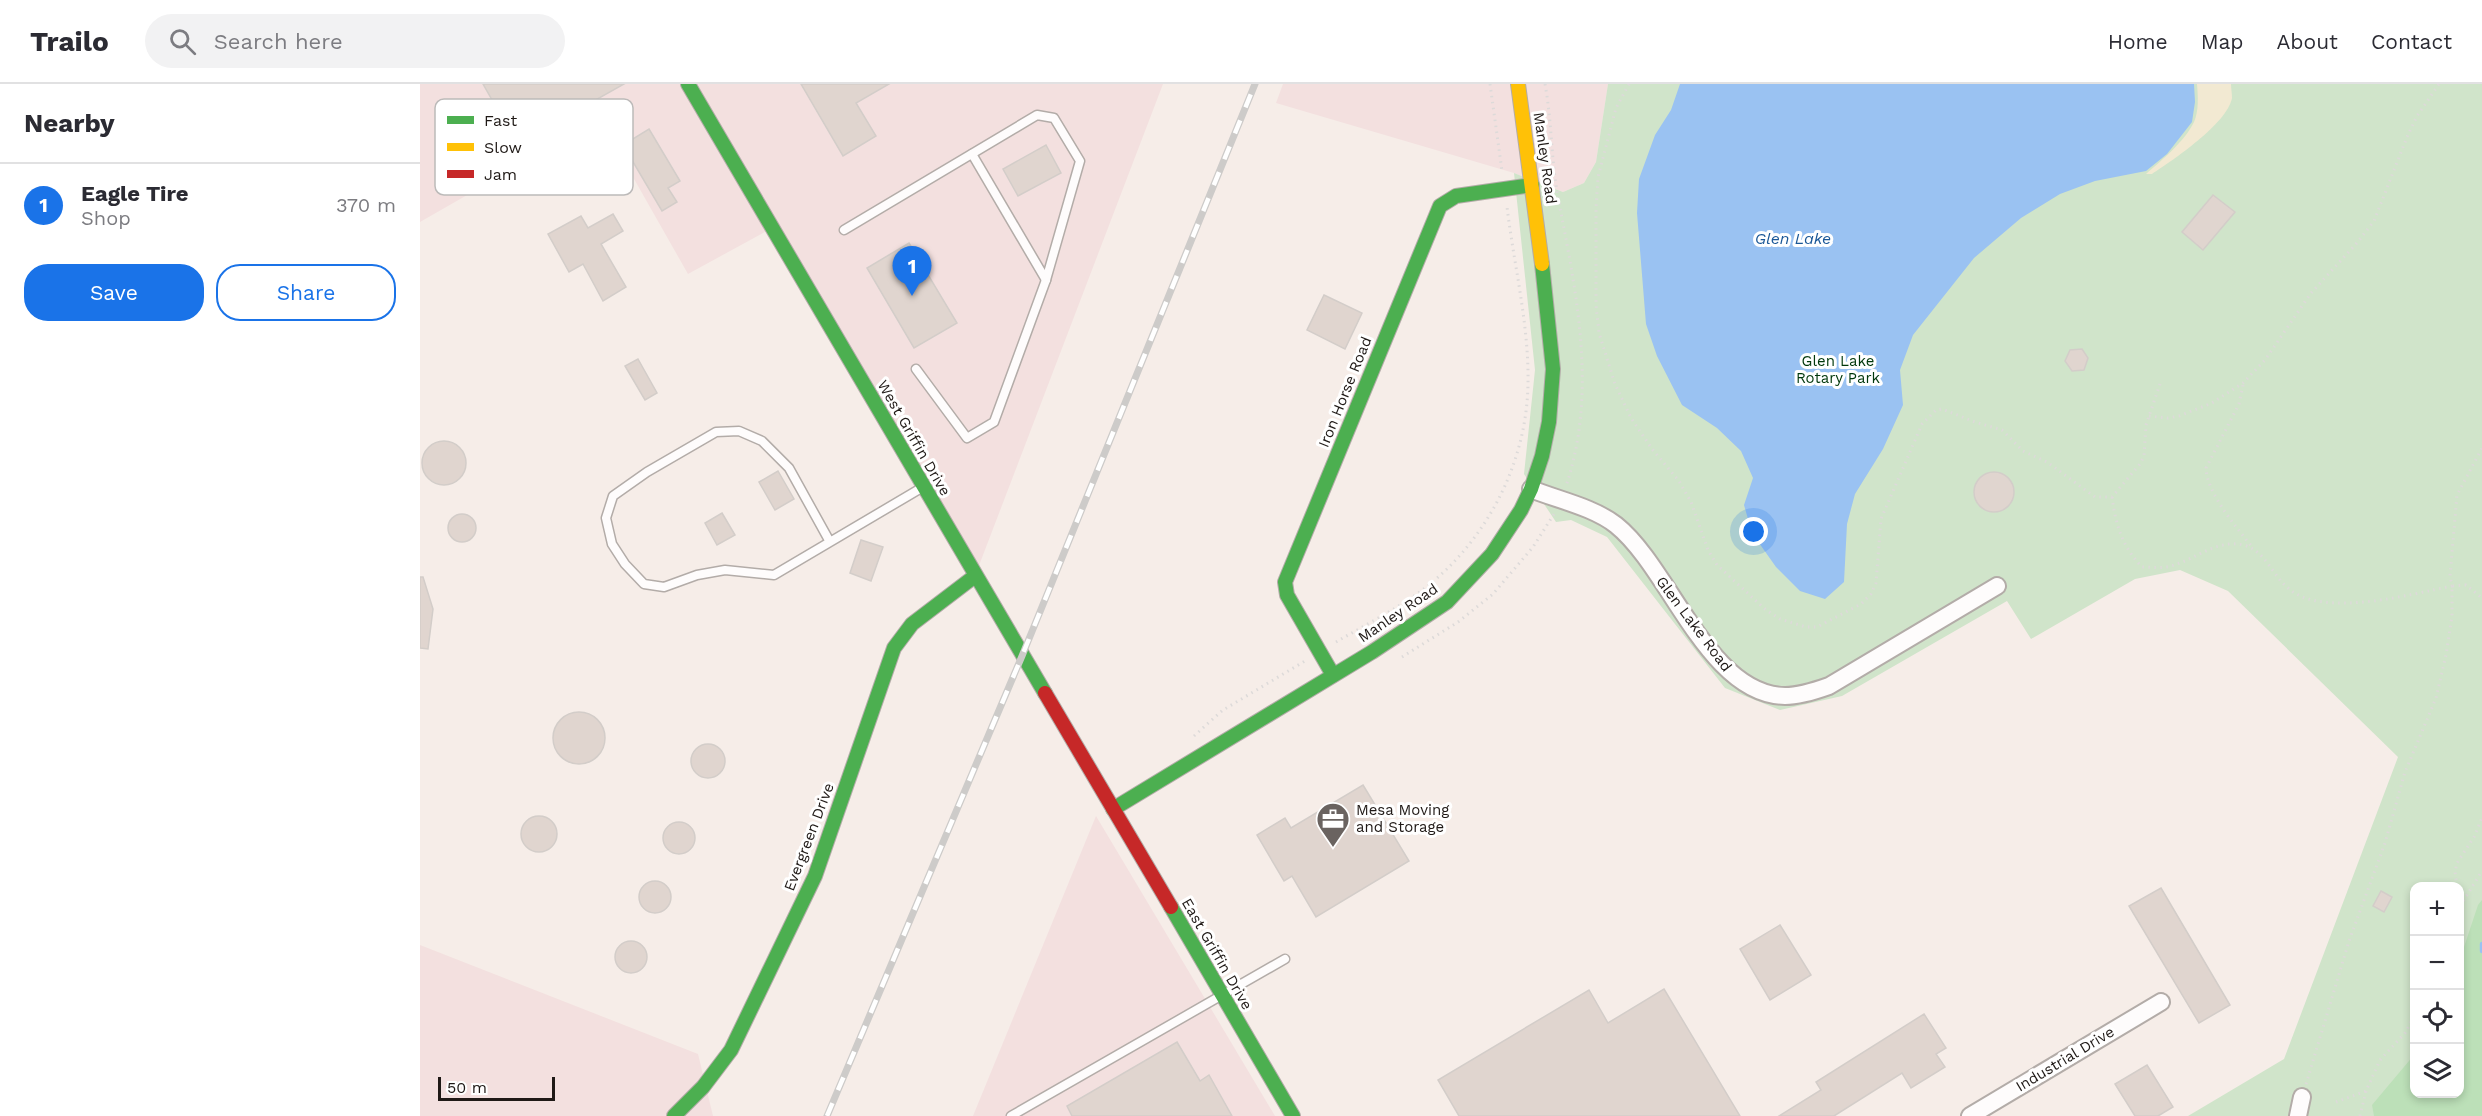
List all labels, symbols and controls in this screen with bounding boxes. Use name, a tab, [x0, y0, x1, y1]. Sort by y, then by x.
search box	[145, 14, 565, 68]
text: Trailo	[30, 25, 109, 58]
icon: search	[166, 25, 199, 58]
text: Search here	[214, 29, 343, 54]
text: Home	[2108, 29, 2168, 54]
text: Map	[2201, 29, 2244, 54]
text: About	[2277, 29, 2338, 54]
text: Contact	[2371, 29, 2452, 54]
legend	[435, 99, 633, 195]
text: Nearby	[24, 108, 115, 138]
text: Fast	[484, 111, 517, 130]
street label: Manley Road	[1530, 111, 1560, 205]
text: Slow	[484, 138, 522, 157]
text: Jam	[484, 165, 517, 184]
text: Eagle Tire	[81, 181, 188, 206]
text: 1	[39, 193, 48, 217]
text: 370 m	[336, 193, 396, 217]
text: Shop	[81, 206, 131, 230]
water label: Glen Lake	[1755, 229, 1831, 248]
pin: 1	[892, 246, 932, 296]
button: Save	[24, 264, 204, 321]
button: Share	[216, 264, 396, 321]
street label: Iron Horse Road	[1315, 334, 1375, 450]
park label: Glen Lake Rotary Park	[1796, 352, 1881, 387]
street label: West Griffin Drive	[874, 377, 954, 499]
your location	[1739, 517, 1768, 546]
street label: Glen Lake Road	[1652, 573, 1736, 675]
street label: Manley Road	[1355, 580, 1441, 646]
street label: Evergreen Drive	[780, 780, 838, 894]
office icon: Mesa Moving and Storage	[1315, 801, 1351, 848]
place label: Mesa Moving and Storage	[1356, 801, 1449, 836]
map controls	[2410, 882, 2464, 1098]
button: +	[2410, 882, 2464, 936]
street label: East Griffin Drive	[1178, 895, 1256, 1013]
button: −	[2410, 936, 2464, 990]
button: locate	[2410, 990, 2464, 1044]
street label: Industrial Drive	[2013, 1023, 2117, 1095]
button: layers	[2410, 1044, 2464, 1098]
scale bar	[438, 1074, 555, 1102]
text: 50 m	[447, 1078, 487, 1097]

